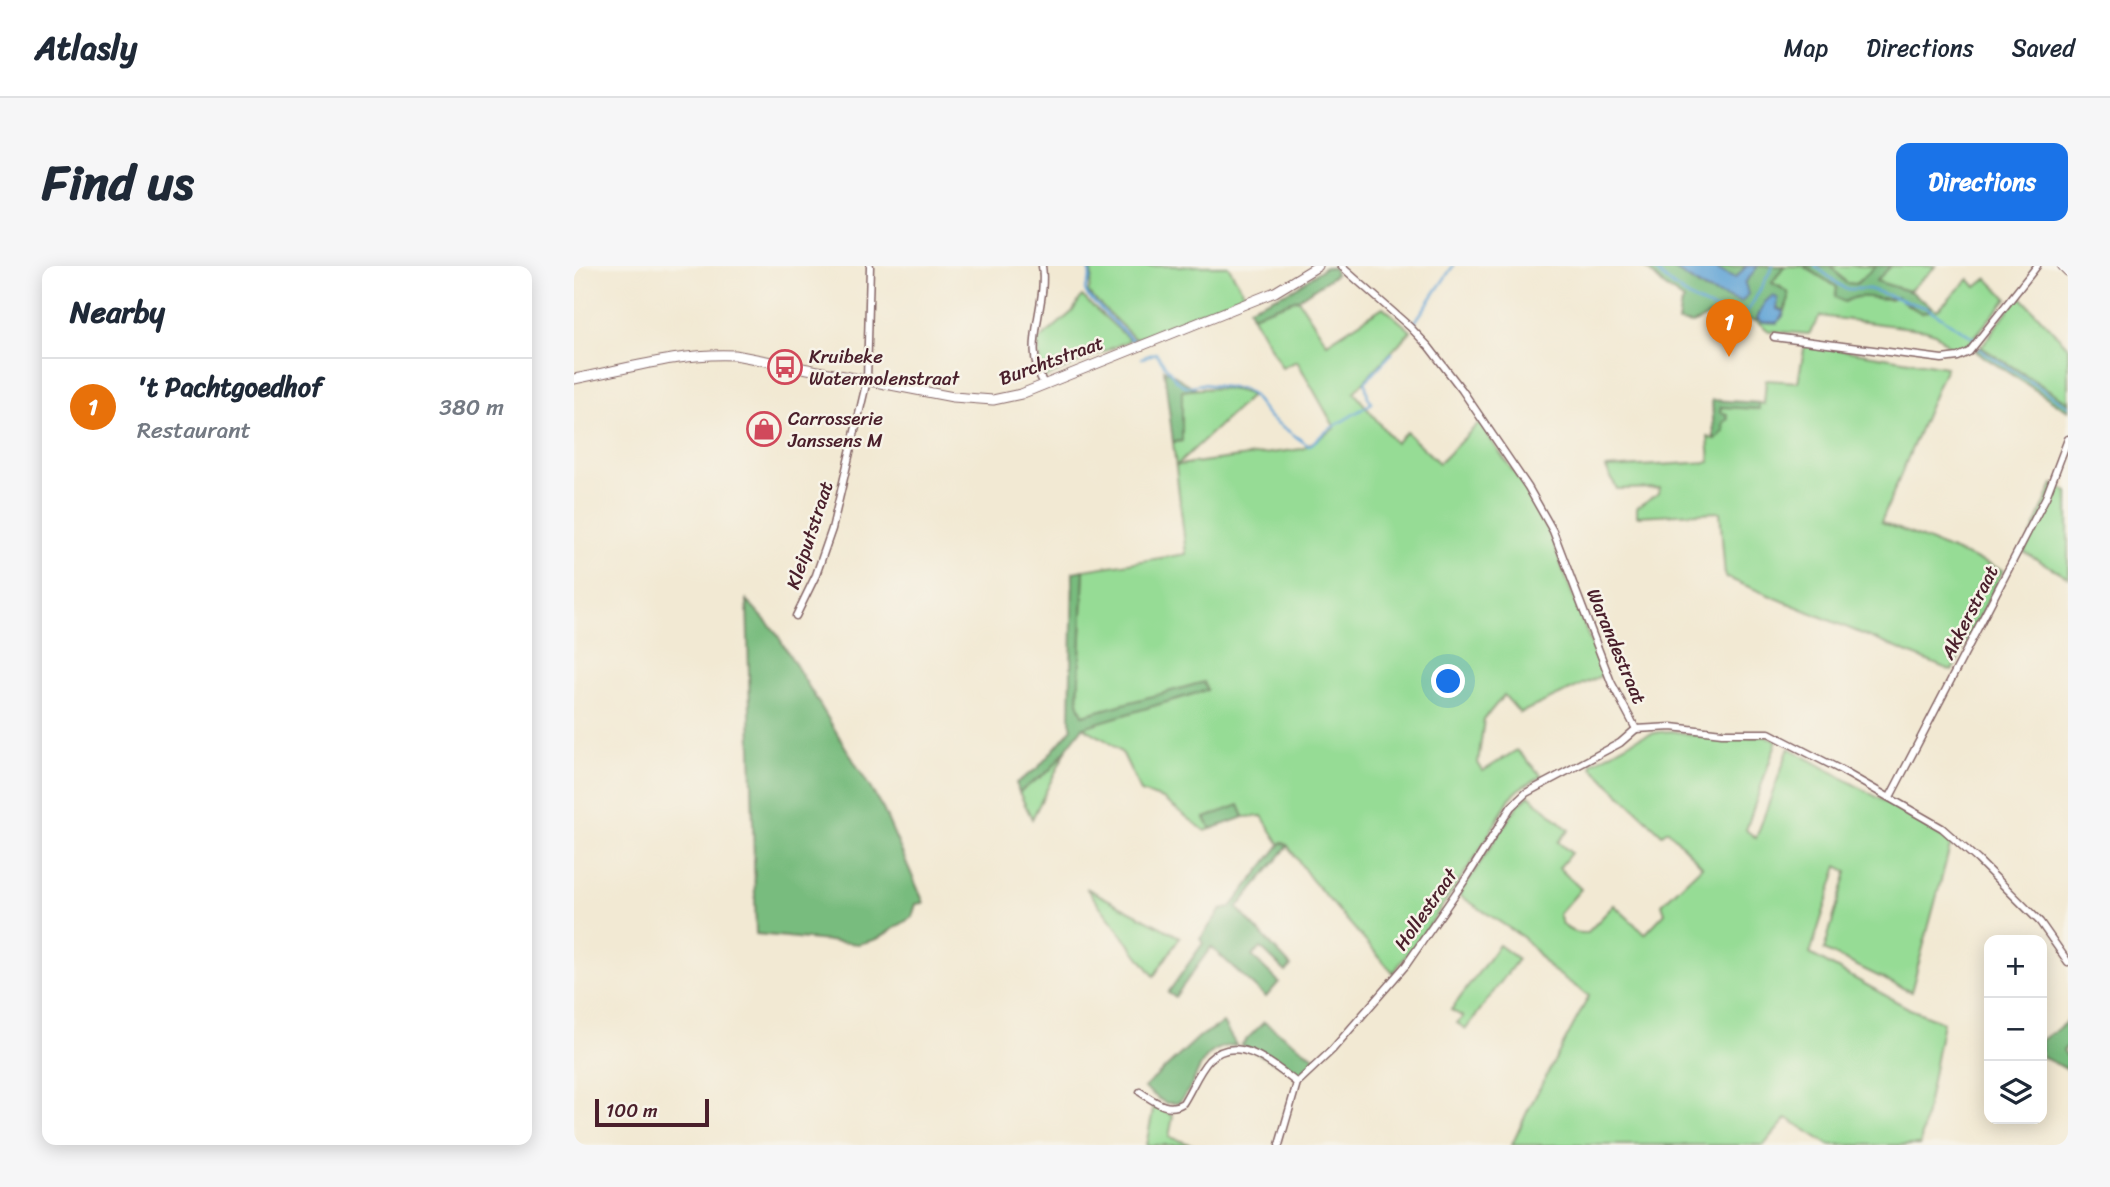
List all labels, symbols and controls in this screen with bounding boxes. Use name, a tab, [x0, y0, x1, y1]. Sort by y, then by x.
text: Atlasly	[35, 19, 137, 77]
text: Map	[1784, 27, 1828, 69]
text: Directions	[1866, 27, 1974, 69]
text: Saved	[2012, 27, 2075, 69]
text: Find us	[42, 139, 194, 226]
button: Directions	[1896, 143, 2068, 221]
text: Nearby	[70, 285, 165, 339]
pin: 1	[1706, 299, 1752, 357]
street label: Burchtstraat	[994, 326, 1108, 395]
place label: Kruibeke Watermolenstraat	[809, 340, 960, 395]
bus stop icon: Kruibeke Watermolenstraat	[766, 348, 804, 386]
text: 't Pachtgoedhof	[137, 364, 322, 410]
text: 1	[88, 387, 98, 428]
text: 380 m	[439, 387, 504, 428]
place label: Carrosserie Janssens M	[787, 402, 883, 457]
text: Restaurant	[137, 410, 251, 451]
shop icon: Carrosserie Janssens M	[745, 410, 783, 448]
street label: Kleiputstraat	[776, 477, 842, 594]
street label: Akkerstraat	[1931, 559, 2007, 666]
street label: Warandestraat	[1577, 583, 1656, 709]
your location	[1431, 664, 1465, 698]
street label: Hollestraat	[1385, 860, 1467, 957]
map controls	[1984, 935, 2047, 1124]
button: +	[1984, 935, 2047, 998]
button: −	[1984, 998, 2047, 1061]
button: layers	[1984, 1061, 2047, 1124]
text: 100 m	[606, 1094, 658, 1127]
scale bar	[595, 1096, 709, 1128]

